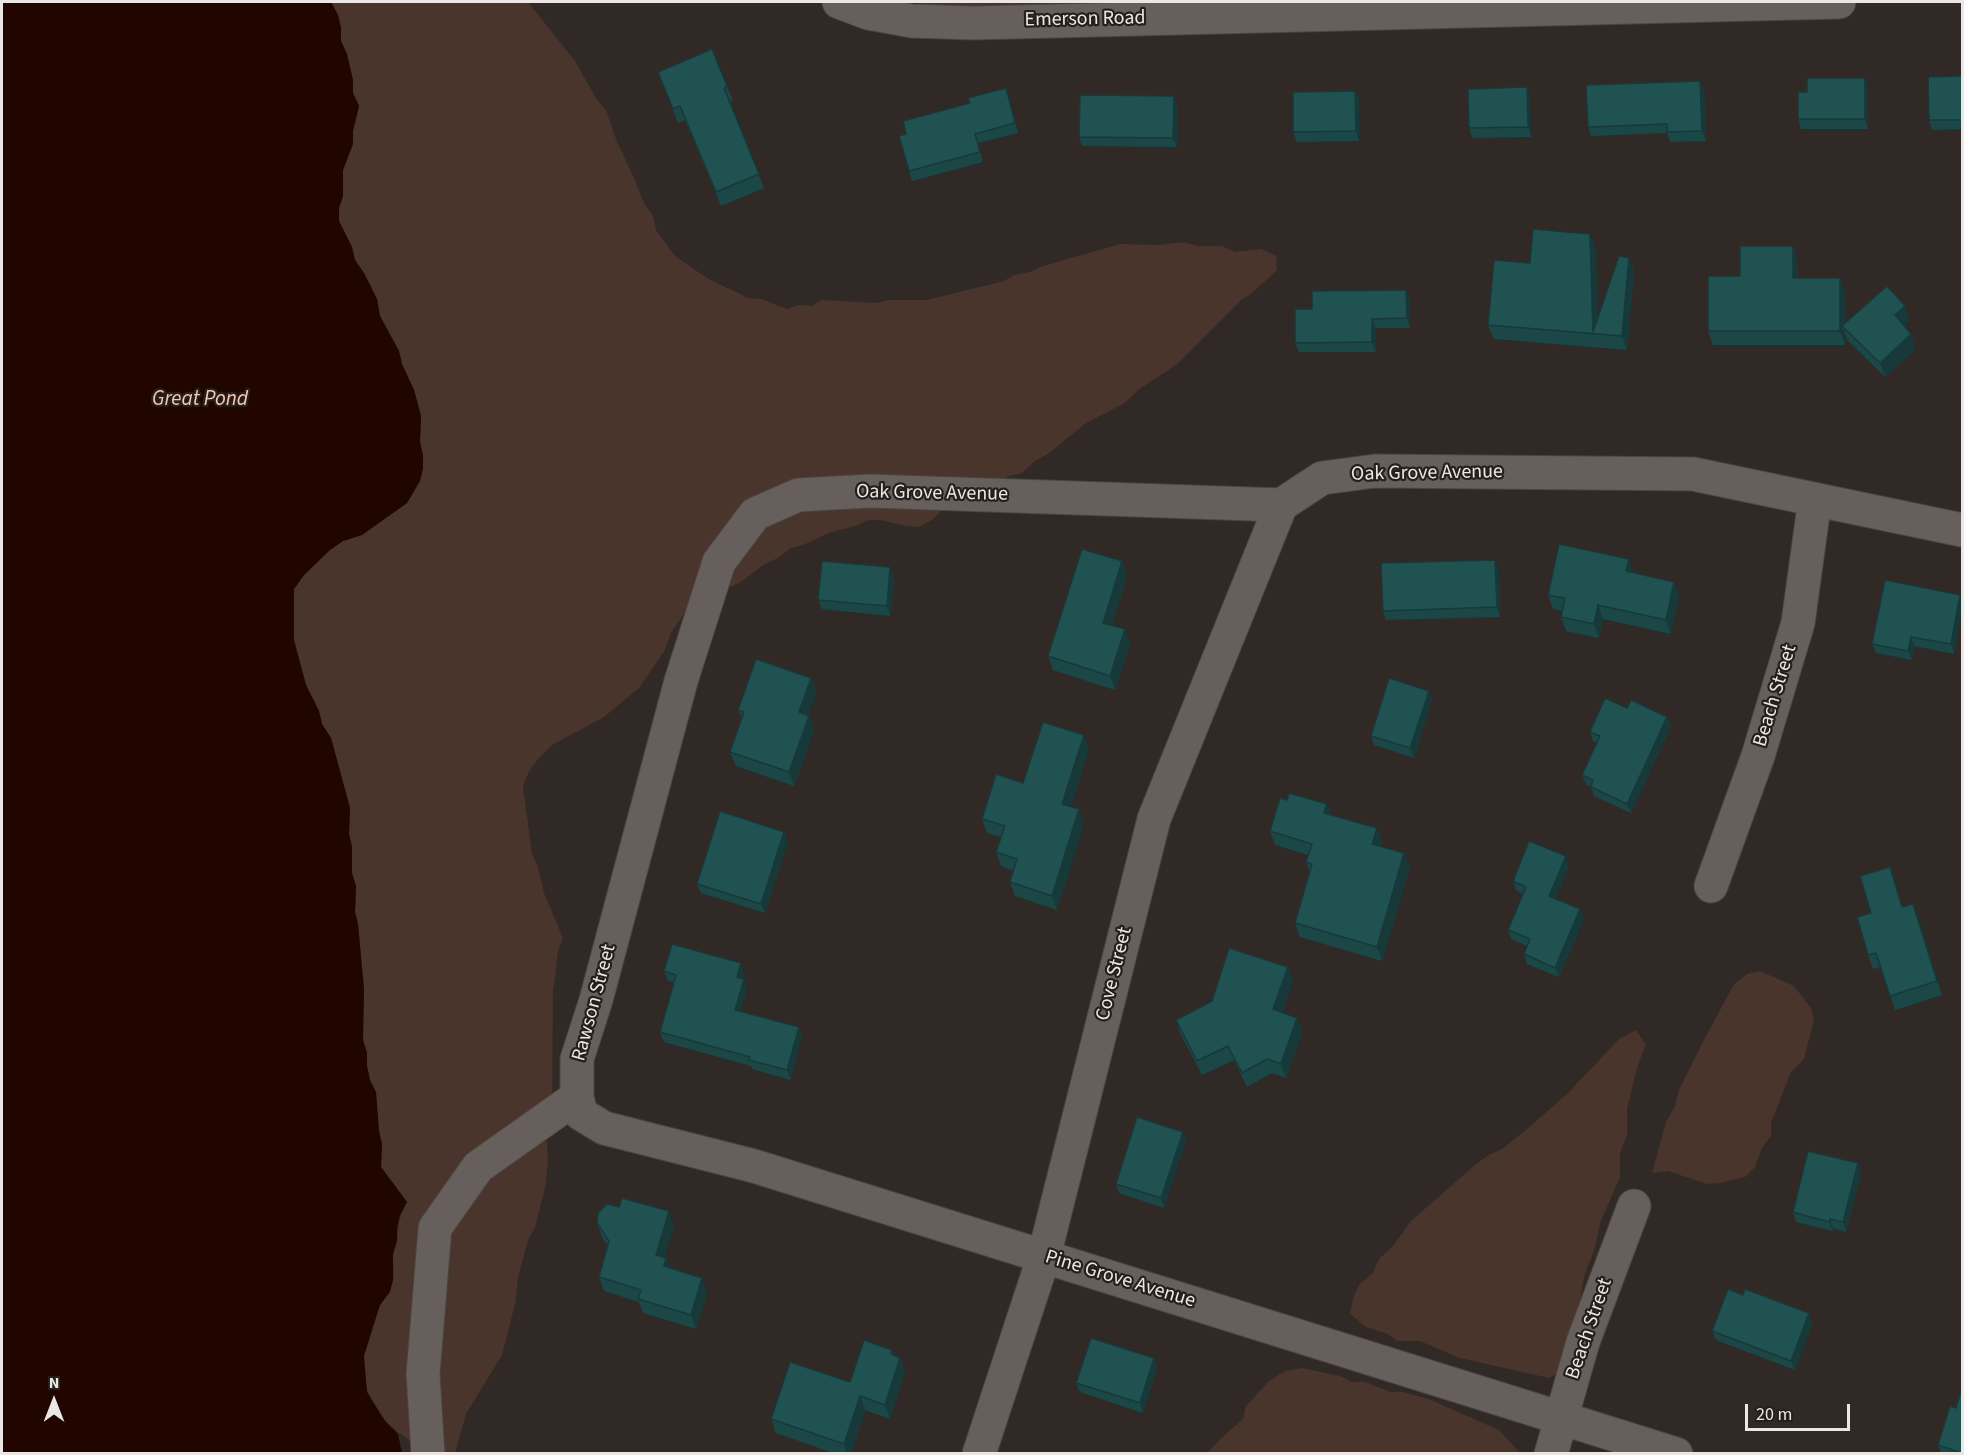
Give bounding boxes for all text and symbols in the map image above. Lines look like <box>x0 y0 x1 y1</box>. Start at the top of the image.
street label: Emerson Road <box>1024 7 1146 33</box>
water label: Great Pond <box>152 387 248 413</box>
street label: Oak Grove Avenue <box>1351 461 1503 487</box>
street label: Oak Grove Avenue <box>856 481 1008 507</box>
street label: Beach Street <box>1749 642 1803 750</box>
street label: Cove Street <box>1092 925 1138 1023</box>
street label: Rawson Street <box>568 942 622 1064</box>
street label: Pine Grove Avenue <box>1042 1246 1198 1314</box>
street label: Beach Street <box>1561 1275 1619 1383</box>
north arrow <box>24 1371 84 1431</box>
text: N <box>49 1372 59 1394</box>
scale bar <box>1748 1392 1853 1430</box>
text: 20 m <box>1756 1402 1792 1427</box>

